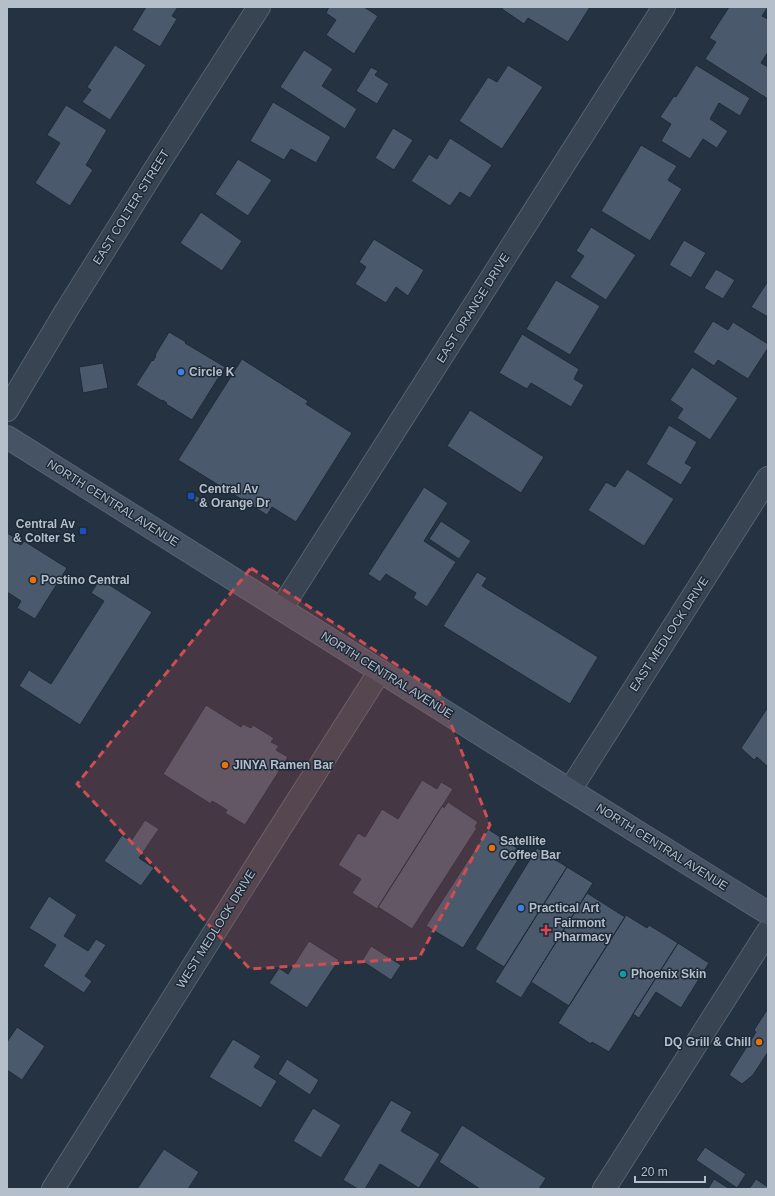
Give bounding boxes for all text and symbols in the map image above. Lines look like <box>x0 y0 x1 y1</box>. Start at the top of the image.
street label: EAST COLTER STREET <box>90 146 173 267</box>
street label: EAST ORANGE DRIVE <box>434 251 512 365</box>
place label: Circle K <box>189 365 235 379</box>
marker: Circle K <box>176 367 186 377</box>
street label: NORTH CENTRAL AVENUE <box>45 457 181 549</box>
place label: Central Av & Orange Dr <box>199 482 270 510</box>
marker: Central Av & Orange Dr <box>186 491 196 501</box>
place label: Central Av & Colter St <box>13 517 75 545</box>
marker: Central Av & Colter St <box>78 526 88 536</box>
place label: Postino Central <box>41 573 130 587</box>
street label: EAST MEDLOCK DRIVE <box>627 574 711 694</box>
marker: Postino Central <box>28 575 38 585</box>
street label: NORTH CENTRAL AVENUE <box>319 629 455 721</box>
place label: JINYA Ramen Bar <box>233 758 334 772</box>
marker: JINYA Ramen Bar <box>220 760 230 770</box>
street label: NORTH CENTRAL AVENUE <box>594 801 730 893</box>
place label: Satellite Coffee Bar <box>500 834 561 862</box>
marker: Satellite Coffee Bar <box>487 843 497 853</box>
street label: WEST MEDLOCK DRIVE <box>174 867 258 991</box>
place label: Practical Art <box>529 901 599 915</box>
marker: Practical Art <box>516 903 526 913</box>
place label: Fairmont Pharmacy <box>554 916 612 944</box>
marker: Fairmont Pharmacy <box>541 925 551 935</box>
place label: Phoenix Skin <box>631 967 706 981</box>
marker: Phoenix Skin <box>618 969 628 979</box>
place label: DQ Grill & Chill <box>664 1035 751 1049</box>
marker: DQ Grill & Chill <box>754 1037 764 1047</box>
scale bar <box>635 1158 705 1184</box>
text: 20 m <box>641 1165 668 1179</box>

